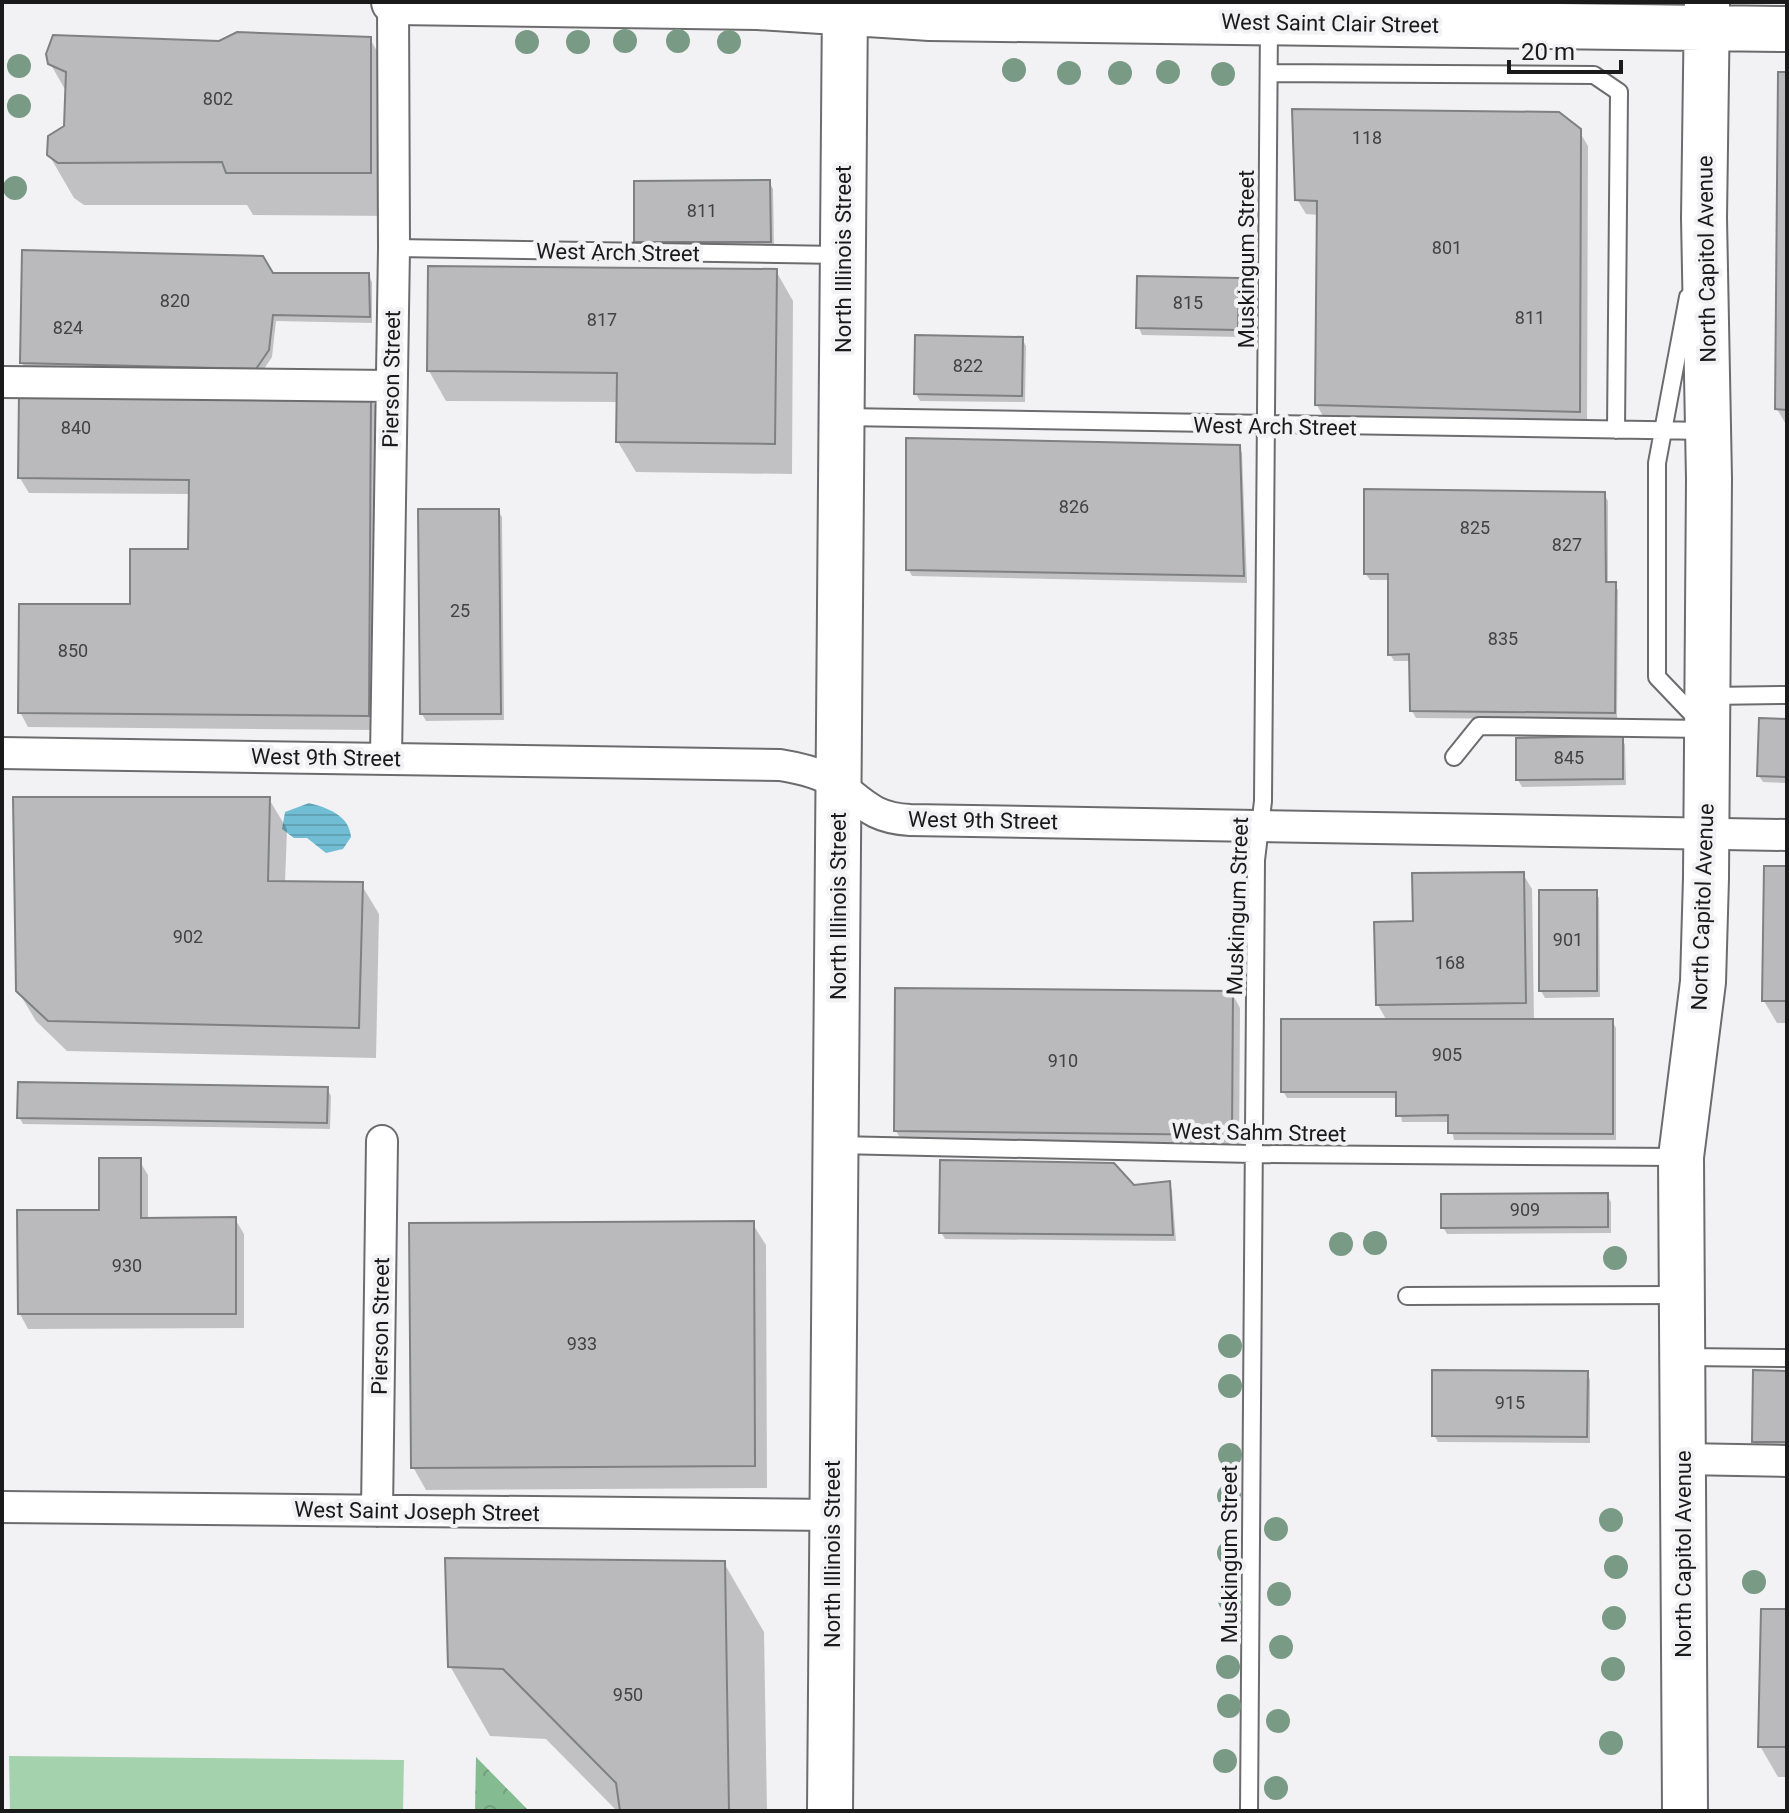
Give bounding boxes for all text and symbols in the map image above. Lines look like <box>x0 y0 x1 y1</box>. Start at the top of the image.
street label: West Saint Clair Street <box>1221 9 1439 38</box>
scale bar <box>1509 24 1621 74</box>
text: 20 m <box>1521 38 1575 66</box>
house number: 802 <box>203 88 233 109</box>
house number: 118 <box>1352 127 1382 148</box>
street label: North Capitol Avenue <box>1692 155 1721 363</box>
street label: North Illinois Street <box>831 165 856 353</box>
street label: Muskingum Street <box>1234 170 1259 348</box>
house number: 811 <box>687 200 717 221</box>
house number: 801 <box>1432 237 1462 258</box>
street label: West Arch Street <box>536 239 700 266</box>
house number: 820 <box>160 290 190 311</box>
house number: 815 <box>1173 292 1203 313</box>
house number: 811 <box>1515 307 1545 328</box>
house number: 817 <box>587 309 617 330</box>
street label: Pierson Street <box>378 310 405 448</box>
house number: 824 <box>53 317 83 338</box>
house number: 822 <box>953 355 983 376</box>
street label: West Arch Street <box>1193 413 1357 440</box>
house number: 840 <box>61 417 91 438</box>
house number: 826 <box>1059 496 1089 517</box>
house number: 825 <box>1460 517 1490 538</box>
house number: 827 <box>1552 534 1582 555</box>
house number: 25 <box>450 600 470 621</box>
house number: 835 <box>1488 628 1518 649</box>
house number: 850 <box>58 640 88 661</box>
street label: West 9th Street <box>251 744 401 771</box>
house number: 845 <box>1554 747 1584 768</box>
street label: North Capitol Avenue <box>1686 803 1719 1011</box>
street label: West 9th Street <box>908 807 1058 834</box>
street label: North Illinois Street <box>826 812 851 1000</box>
street label: Muskingum Street <box>1222 816 1253 996</box>
house number: 902 <box>173 926 203 947</box>
house number: 901 <box>1553 929 1583 950</box>
house number: 168 <box>1435 952 1465 973</box>
house number: 905 <box>1432 1044 1462 1065</box>
house number: 910 <box>1048 1050 1078 1071</box>
street label: West Sahm Street <box>1171 1118 1347 1147</box>
house number: 909 <box>1510 1199 1540 1220</box>
house number: 930 <box>112 1255 142 1276</box>
street label: Pierson Street <box>367 1257 394 1395</box>
house number: 933 <box>567 1333 597 1354</box>
house number: 915 <box>1495 1392 1525 1413</box>
street label: North Capitol Avenue <box>1671 1450 1696 1658</box>
street label: North Illinois Street <box>820 1460 845 1648</box>
street label: Muskingum Street <box>1217 1465 1242 1643</box>
street label: West Saint Joseph Street <box>294 1497 540 1526</box>
house number: 950 <box>613 1684 643 1705</box>

